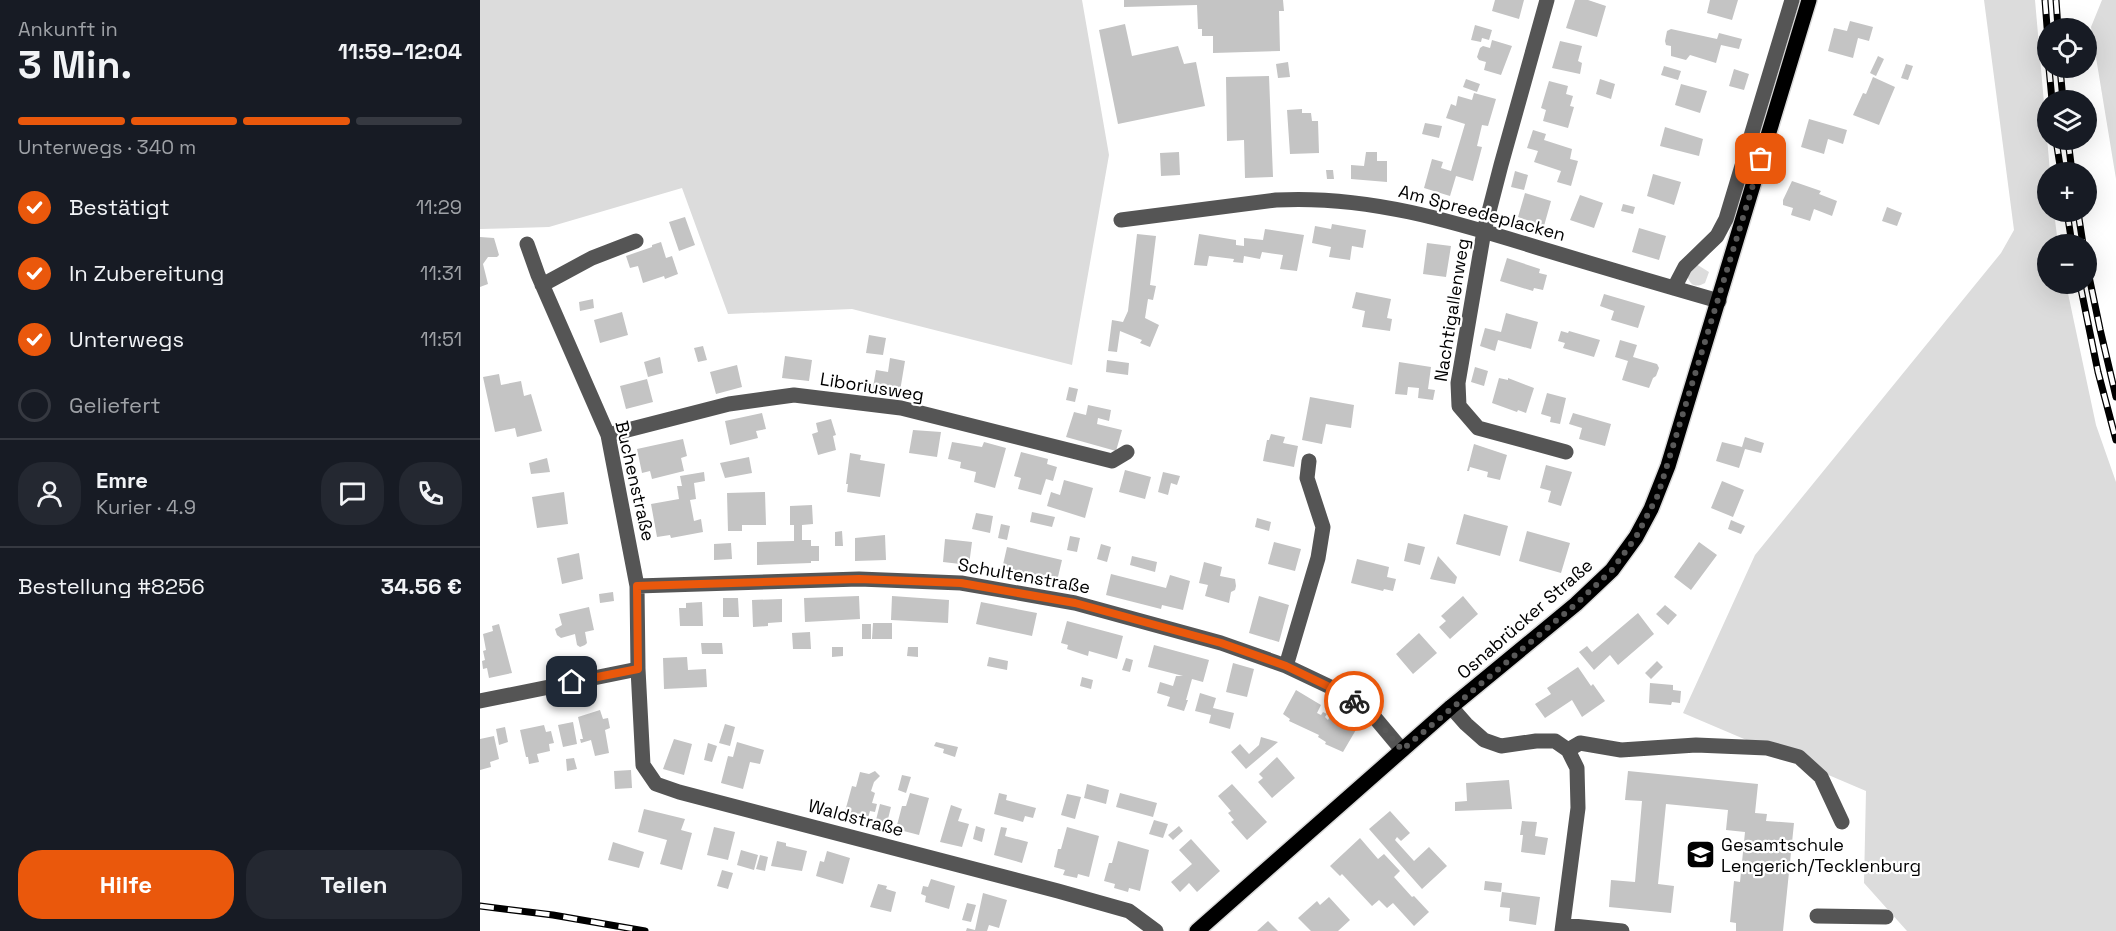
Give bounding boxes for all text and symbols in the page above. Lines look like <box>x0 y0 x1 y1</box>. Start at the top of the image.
text: Ankunft in <box>18 16 118 42</box>
map controls <box>2037 18 2097 294</box>
button: locate <box>2037 18 2097 78</box>
text: 11:59–12:04 <box>338 37 462 65</box>
text: 3 Min. <box>18 40 132 89</box>
button: layers <box>2037 90 2097 150</box>
pin <box>1735 133 1786 184</box>
text: Unterwegs · 340 m <box>18 134 196 160</box>
icon: bag <box>1744 142 1777 175</box>
button: + <box>2037 162 2097 222</box>
street label: Am Spreedeplacken <box>1396 179 1568 246</box>
icon: check <box>18 191 51 224</box>
text: Bestätigt <box>69 193 170 221</box>
text: 11:29 <box>416 194 462 220</box>
button: − <box>2037 234 2097 294</box>
street label: Nachtigallenweg <box>1429 236 1474 383</box>
icon: check <box>18 257 51 290</box>
text: In Zubereitung <box>69 259 224 287</box>
text: 11:31 <box>420 260 462 286</box>
icon: check <box>18 323 51 356</box>
text: Unterwegs <box>69 325 184 353</box>
text: 11:51 <box>420 326 462 352</box>
street label: Liboriusweg <box>818 367 926 406</box>
text: Geliefert <box>69 391 161 419</box>
street label: Buchenstraße <box>610 418 661 543</box>
button: person <box>18 462 81 525</box>
button: chat <box>321 462 384 525</box>
button: phone <box>399 462 462 525</box>
text: Emre <box>96 466 148 494</box>
text: Kurier · 4.9 <box>96 494 196 520</box>
street label: Schultenstraße <box>956 553 1092 598</box>
street label: Osnabrücker Straße <box>1452 553 1597 684</box>
text: Bestellung #8256 <box>18 572 205 600</box>
text: 34.56 € <box>381 572 462 600</box>
pin <box>546 656 597 707</box>
icon: home <box>555 665 588 698</box>
courier <box>1324 671 1384 731</box>
icon: bike <box>1338 685 1371 718</box>
street label: Waldstraße <box>806 794 907 841</box>
place label: Gesamtschule Lengerich/Tecklenburg <box>1721 833 1921 877</box>
school or university icon: Gesamtschule Lengerich/Tecklenburg <box>1684 839 1716 871</box>
button: Hilfe <box>18 850 234 919</box>
button: Teilen <box>246 850 462 919</box>

